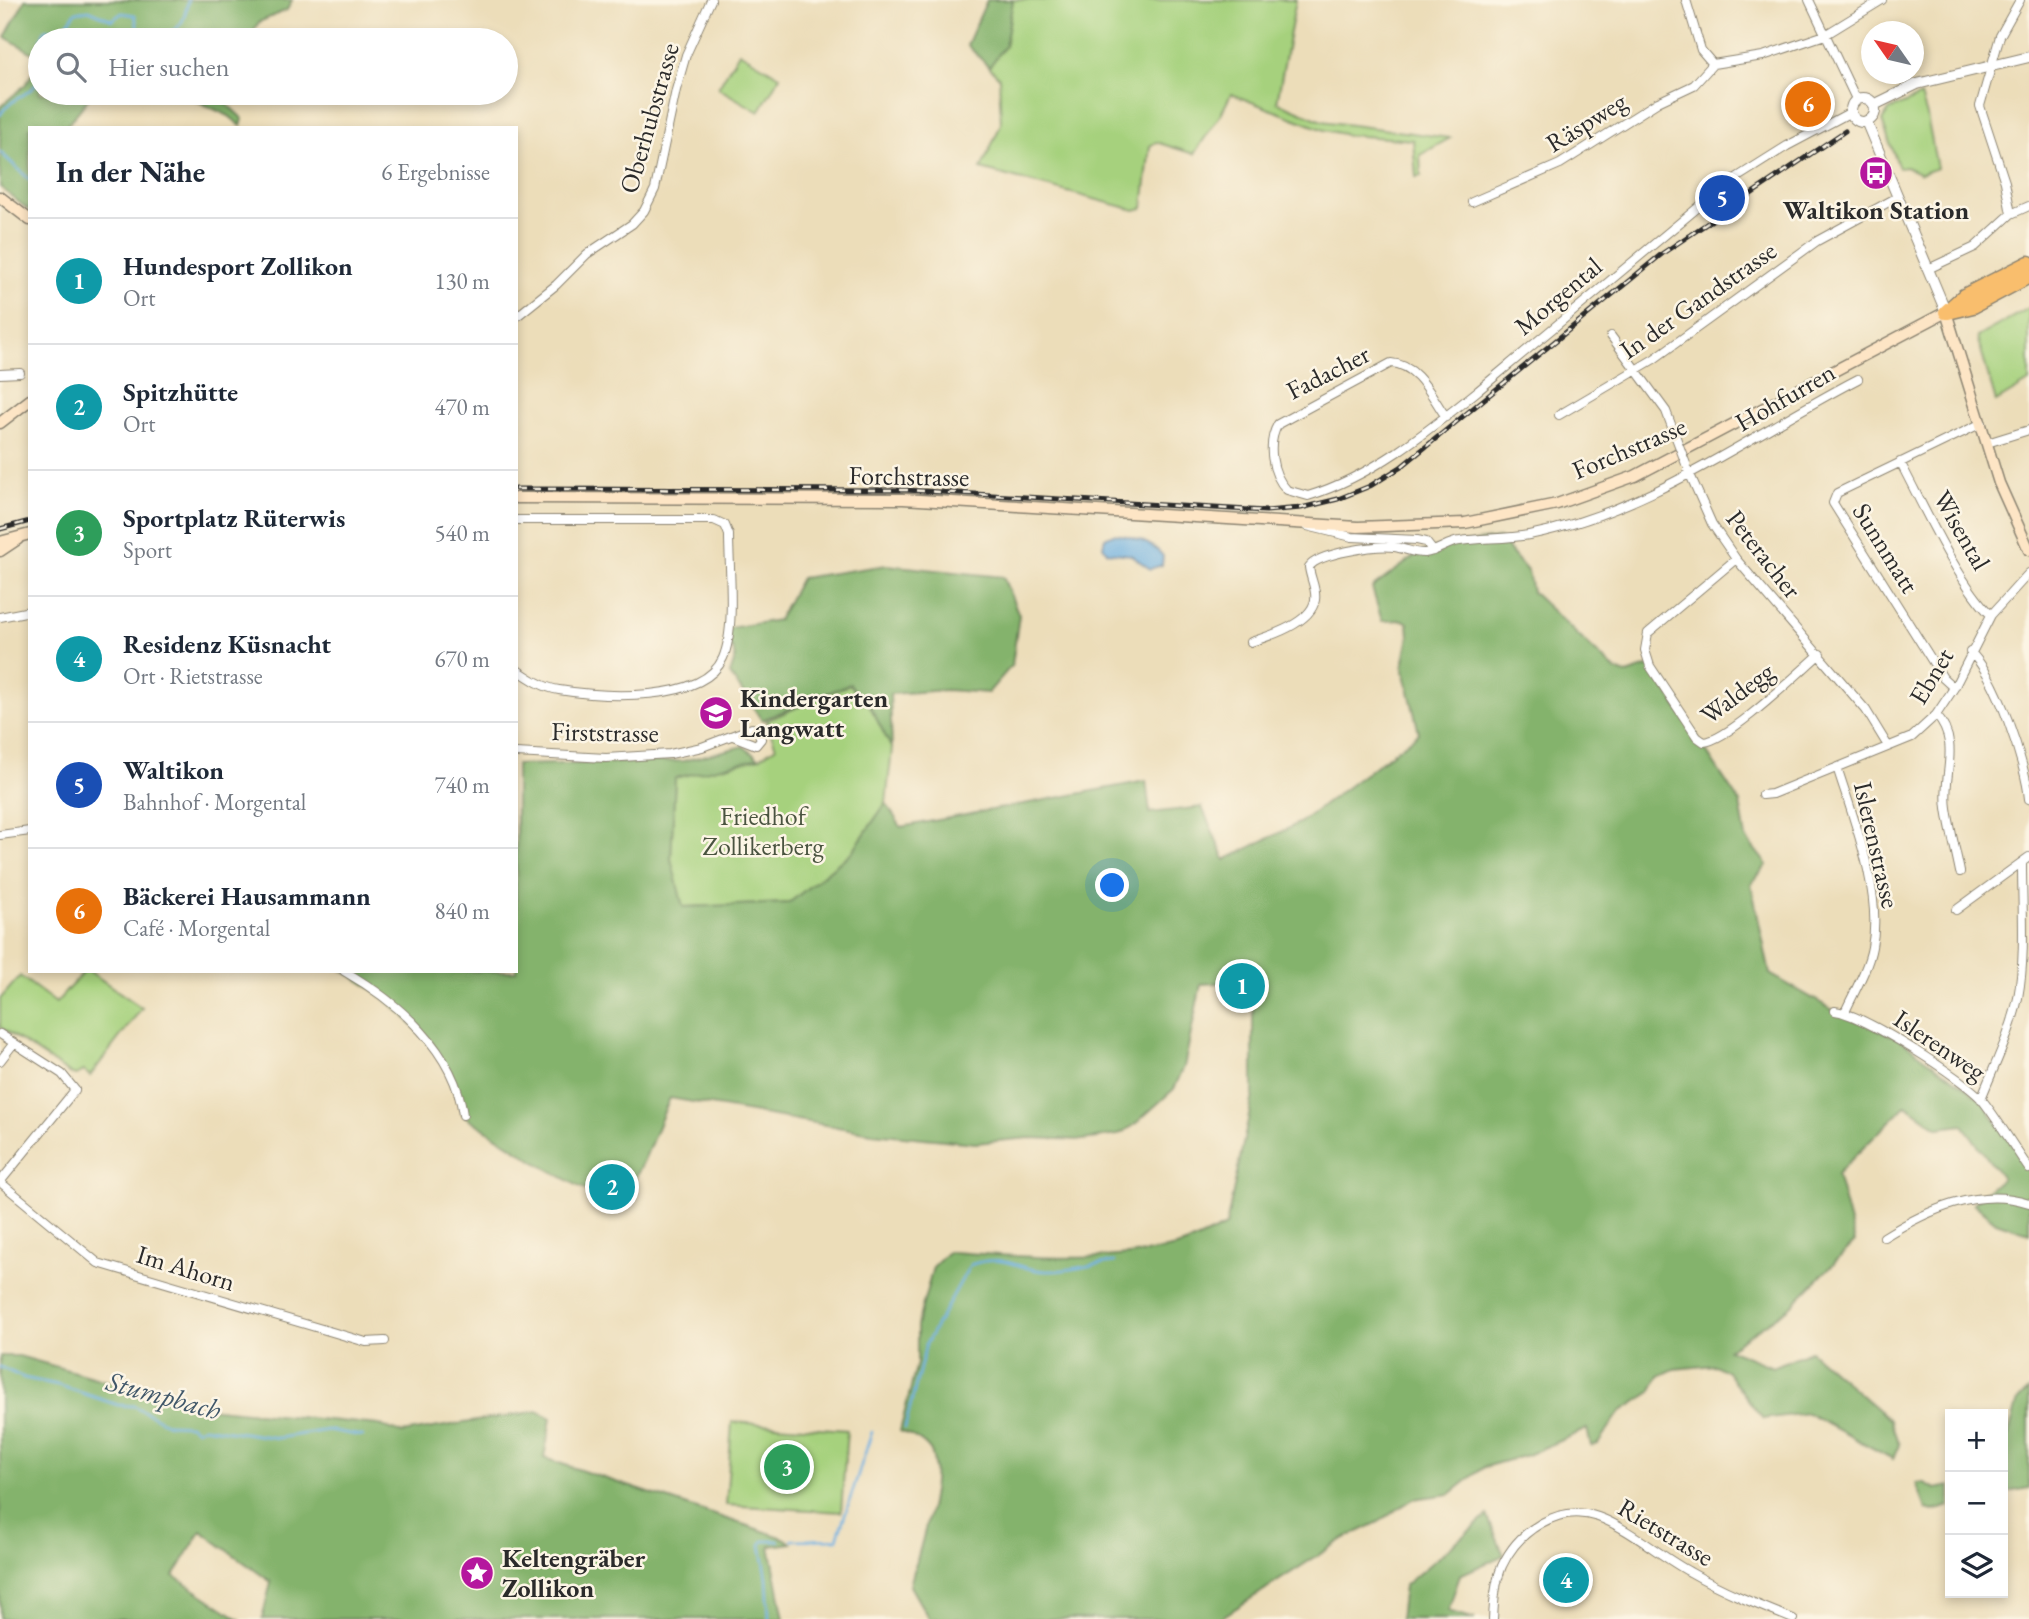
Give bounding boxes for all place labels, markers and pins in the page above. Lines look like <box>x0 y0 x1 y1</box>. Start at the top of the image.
pin: 6 <box>1785 78 1831 130</box>
bus stop icon: Waltikon Station <box>1857 154 1895 192</box>
pin: 5 <box>1699 172 1745 224</box>
place label: Waltikon Station <box>1783 193 1969 227</box>
place label: Kindergarten Langwatt <box>740 681 889 745</box>
school or university icon: Kindergarten Langwatt <box>697 694 735 732</box>
pin: 1 <box>1219 960 1265 1012</box>
pin: 2 <box>589 1161 635 1213</box>
pin: 3 <box>764 1441 810 1493</box>
place label: Keltengräber Zollikon <box>502 1541 646 1605</box>
place icon: Keltengräber Zollikon <box>458 1554 496 1592</box>
pin: 4 <box>1543 1554 1589 1606</box>

